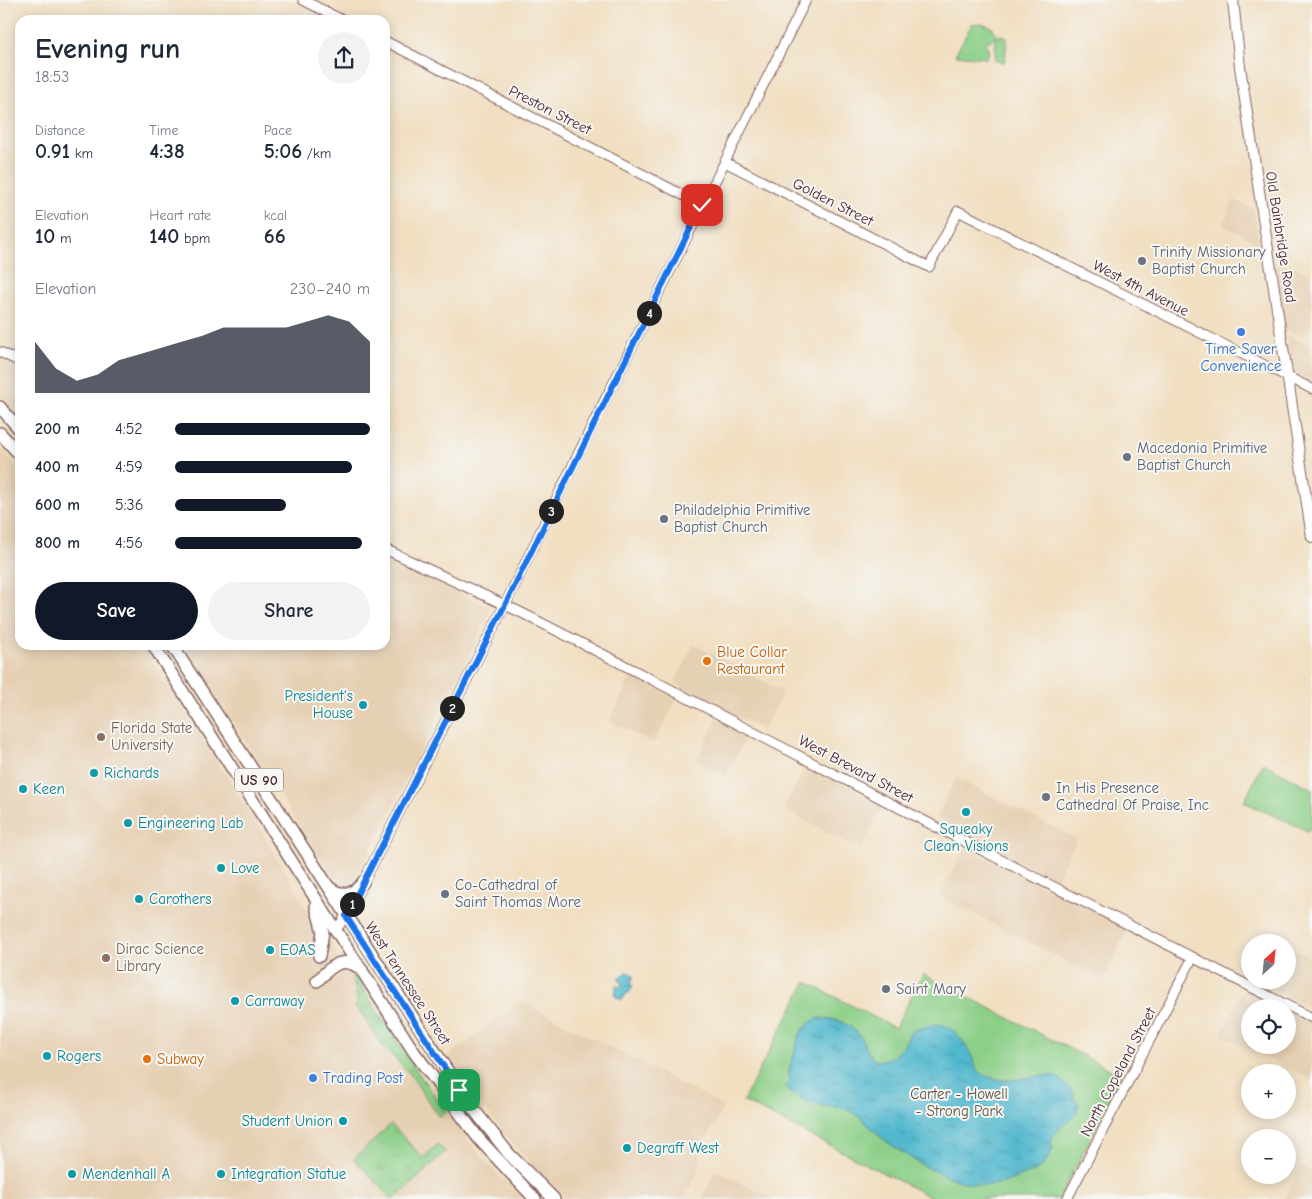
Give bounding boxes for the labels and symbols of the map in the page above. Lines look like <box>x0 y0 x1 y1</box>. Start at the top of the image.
street label: Preston Street <box>506 81 595 139</box>
street label: Old Bainbridge Road <box>1262 170 1300 304</box>
street label: Golden Street <box>790 174 877 230</box>
pin <box>681 184 723 226</box>
place label: Trinity Missionary Baptist Church <box>1152 243 1266 278</box>
marker: Trinity Missionary Baptist Church <box>1136 255 1148 267</box>
street label: West 4th Avenue <box>1090 256 1192 320</box>
pin: 4 <box>636 300 662 326</box>
marker: Time Saver Convenience <box>1235 326 1247 338</box>
place label: Time Saver Convenience <box>1200 340 1282 375</box>
place label: Macedonia Primitive Baptist Church <box>1137 439 1268 474</box>
marker: Macedonia Primitive Baptist Church <box>1121 451 1133 463</box>
pin: 3 <box>538 498 564 524</box>
place label: Philadelphia Primitive Baptist Church <box>674 501 811 536</box>
marker: Philadelphia Primitive Baptist Church <box>658 513 670 525</box>
place label: Blue Collar Restaurant <box>717 643 787 678</box>
marker: Blue Collar Restaurant <box>701 655 713 667</box>
place label: President's House <box>285 687 353 722</box>
pin: 2 <box>440 696 464 720</box>
marker: President's House <box>357 699 369 711</box>
place label: Florida State University <box>111 719 193 754</box>
marker: Florida State University <box>95 731 107 743</box>
street label: West Brevard Street <box>796 731 917 807</box>
place label: Richards <box>104 764 159 782</box>
marker: Richards <box>88 767 100 779</box>
road number: US 90 <box>235 768 283 792</box>
place label: In His Presence Cathedral Of Praise, Inc <box>1056 779 1209 814</box>
place label: Keen <box>33 780 65 798</box>
marker: Keen <box>17 783 29 795</box>
marker: In His Presence Cathedral Of Praise, Inc <box>1040 791 1052 803</box>
marker: Squeaky Clean Visions <box>960 806 972 818</box>
place label: Engineering Lab <box>138 814 244 832</box>
marker: Engineering Lab <box>122 817 134 829</box>
place label: Squeaky Clean Visions <box>924 820 1008 855</box>
place label: Love <box>231 859 260 877</box>
marker: Love <box>215 862 227 874</box>
place label: Co-Cathedral of Saint Thomas More <box>455 876 581 911</box>
marker: Co-Cathedral of Saint Thomas More <box>439 888 451 900</box>
place label: Carothers <box>149 890 212 908</box>
pin: 1 <box>340 892 364 916</box>
marker: Carothers <box>133 893 145 905</box>
street label: West Tennessee Street <box>361 918 455 1049</box>
north arrow <box>1241 934 1296 989</box>
place label: Dirac Science Library <box>116 940 204 975</box>
place label: EOAS <box>280 941 316 959</box>
marker: EOAS <box>264 944 276 956</box>
marker: Dirac Science Library <box>100 952 112 964</box>
place label: Saint Mary <box>896 980 966 998</box>
marker: Saint Mary <box>880 983 892 995</box>
place label: Carraway <box>245 992 305 1010</box>
marker: Carraway <box>229 995 241 1007</box>
street label: North Copeland Street <box>1076 1004 1160 1140</box>
place label: Rogers <box>57 1047 101 1065</box>
marker: Rogers <box>41 1050 53 1062</box>
place label: Subway <box>157 1050 204 1068</box>
marker: Subway <box>141 1053 153 1065</box>
place label: Trading Post <box>323 1069 404 1087</box>
pin <box>438 1069 480 1111</box>
marker: Trading Post <box>307 1072 319 1084</box>
park label: Carter - Howell - Strong Park <box>910 1085 1008 1120</box>
place label: Student Union <box>241 1112 333 1130</box>
marker: Student Union <box>337 1115 349 1127</box>
place label: Degraff West <box>637 1139 719 1157</box>
marker: Degraff West <box>621 1142 633 1154</box>
place label: Mendenhall A <box>82 1165 171 1183</box>
place label: Integration Statue <box>231 1165 347 1183</box>
marker: Mendenhall A <box>66 1168 78 1180</box>
marker: Integration Statue <box>215 1168 227 1180</box>

